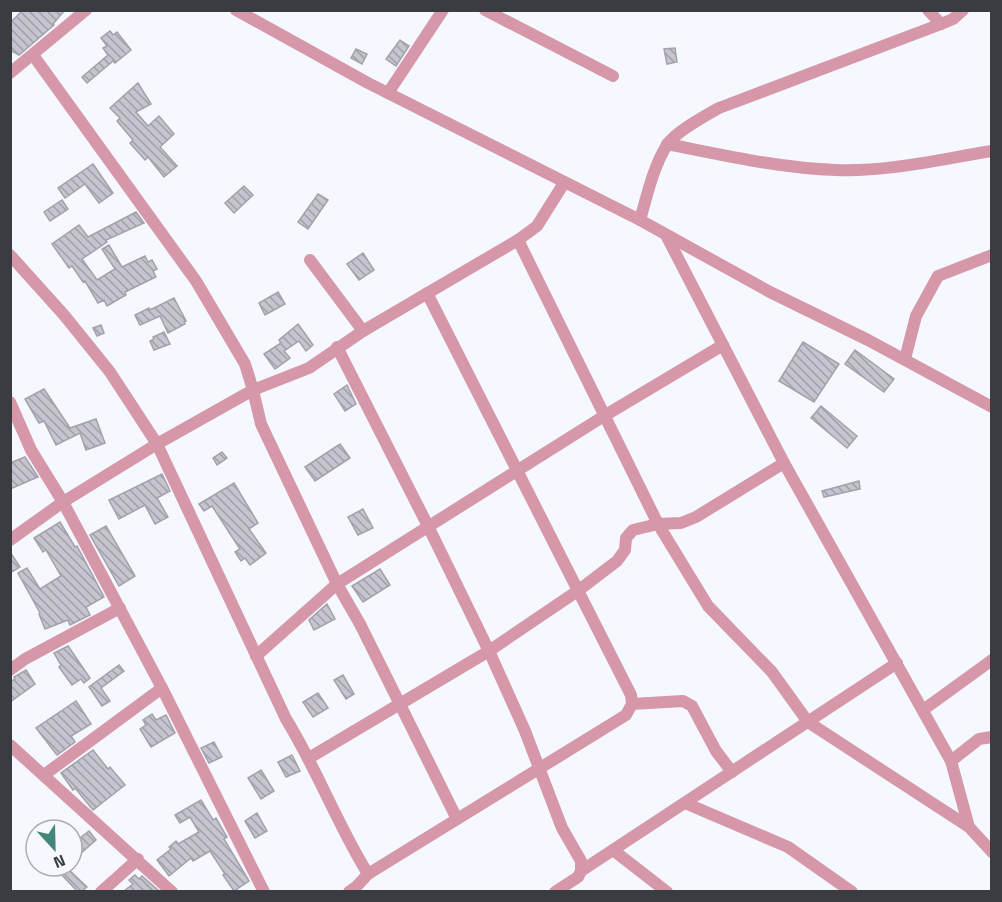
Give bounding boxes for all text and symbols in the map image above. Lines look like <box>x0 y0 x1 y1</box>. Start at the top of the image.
north arrow <box>24 818 84 878</box>
text: N <box>50 849 69 875</box>

